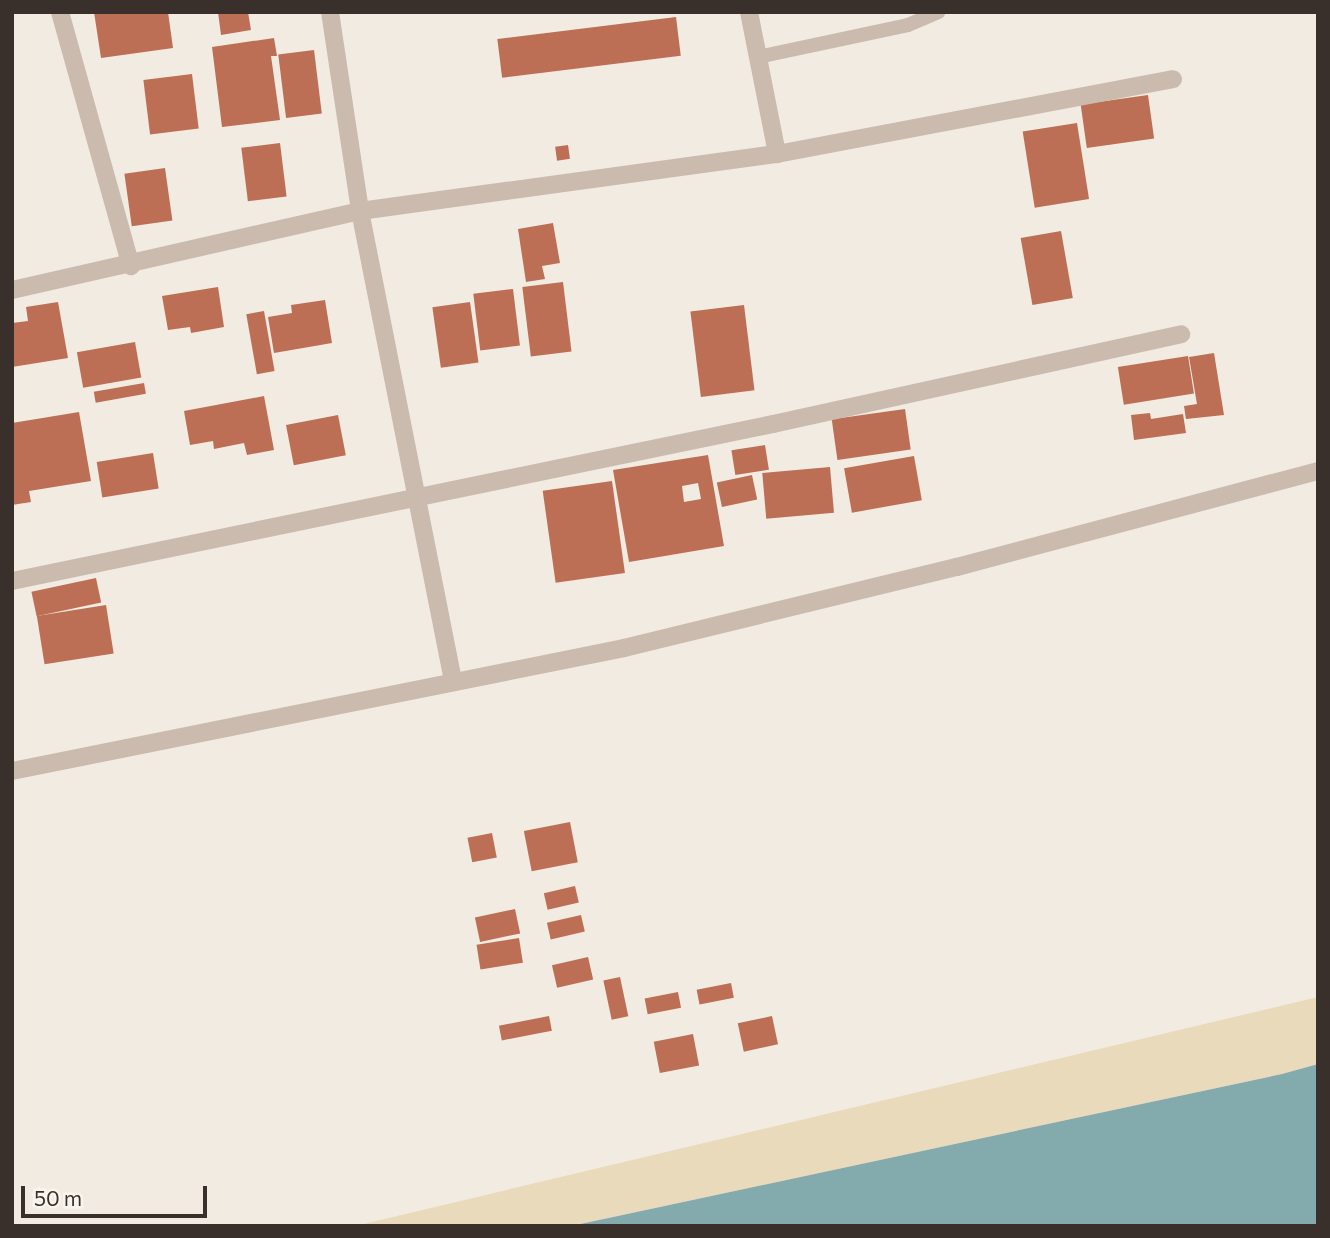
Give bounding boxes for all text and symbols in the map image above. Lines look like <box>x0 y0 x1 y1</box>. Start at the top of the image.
scale bar <box>24 1172 210 1216</box>
text: 50 m <box>34 1185 82 1210</box>

